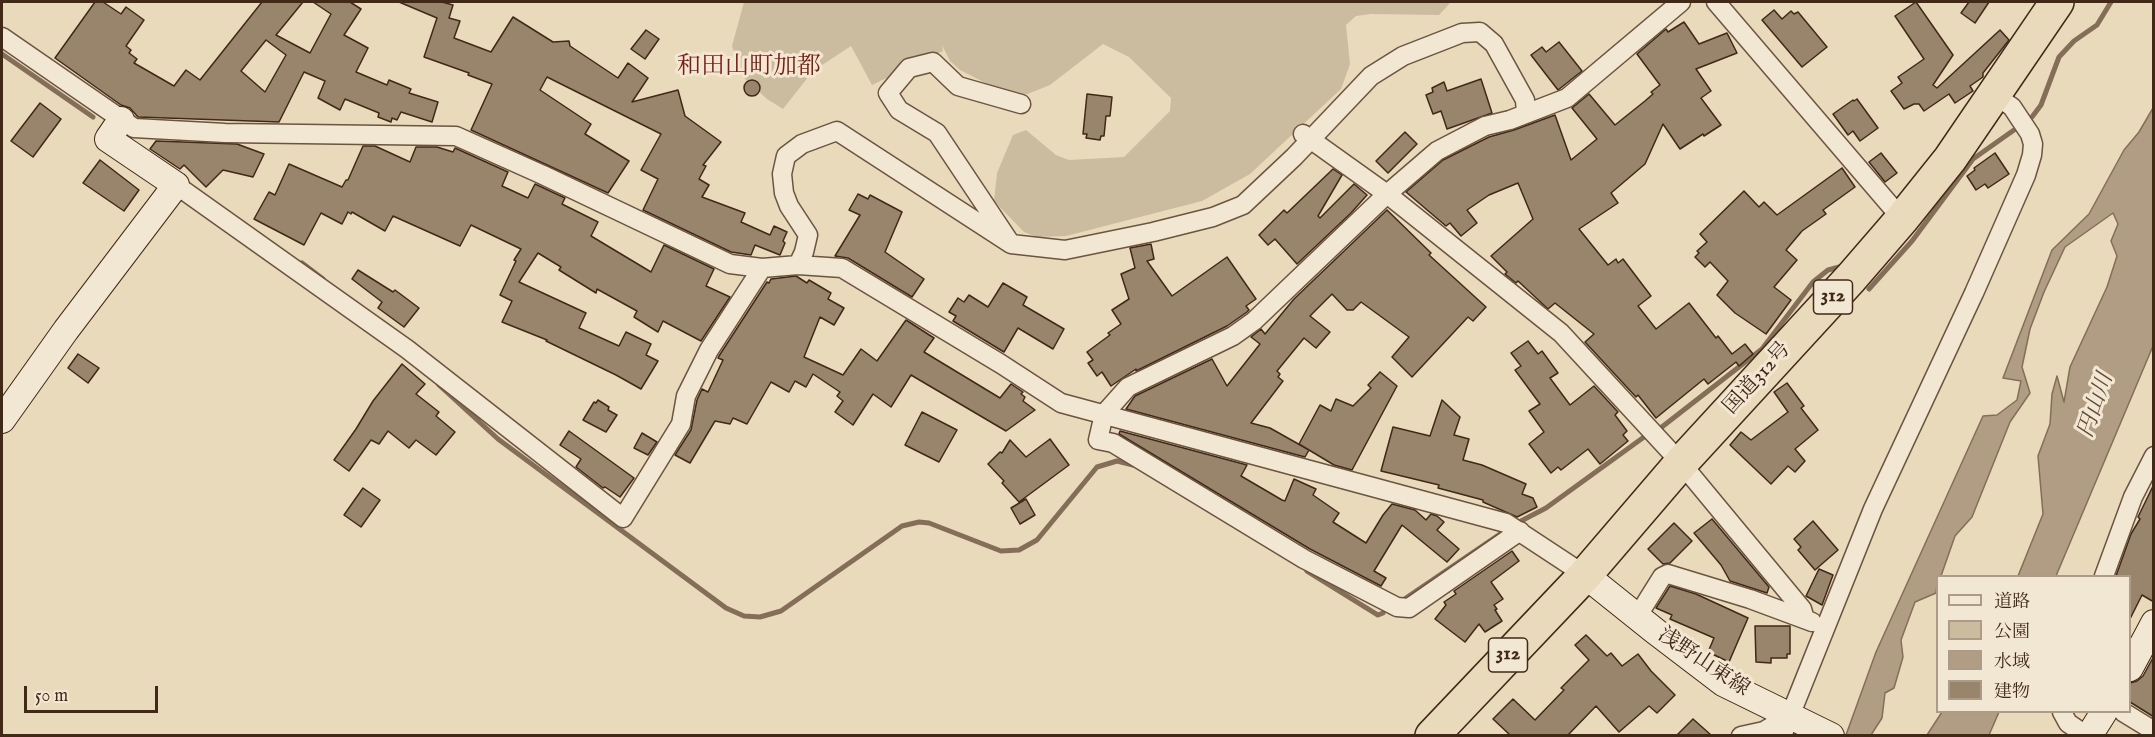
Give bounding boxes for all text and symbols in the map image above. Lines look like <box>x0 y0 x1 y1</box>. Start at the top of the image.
district label: 和田山町加都 <box>677 54 821 82</box>
road number: 312 <box>1814 280 1852 314</box>
street label: 国道312号 <box>1719 338 1797 420</box>
water label: 円山川 <box>2074 371 2120 441</box>
legend <box>1936 575 2131 713</box>
text: 道路 <box>1994 591 2030 614</box>
text: 公園 <box>1994 621 2030 644</box>
street label: 浅野山東線 <box>1652 623 1754 703</box>
road number: 312 <box>1488 638 1528 672</box>
text: 水域 <box>1994 651 2030 674</box>
scale bar <box>27 674 160 712</box>
text: 建物 <box>1994 681 2030 704</box>
text: 50 m <box>35 685 68 708</box>

